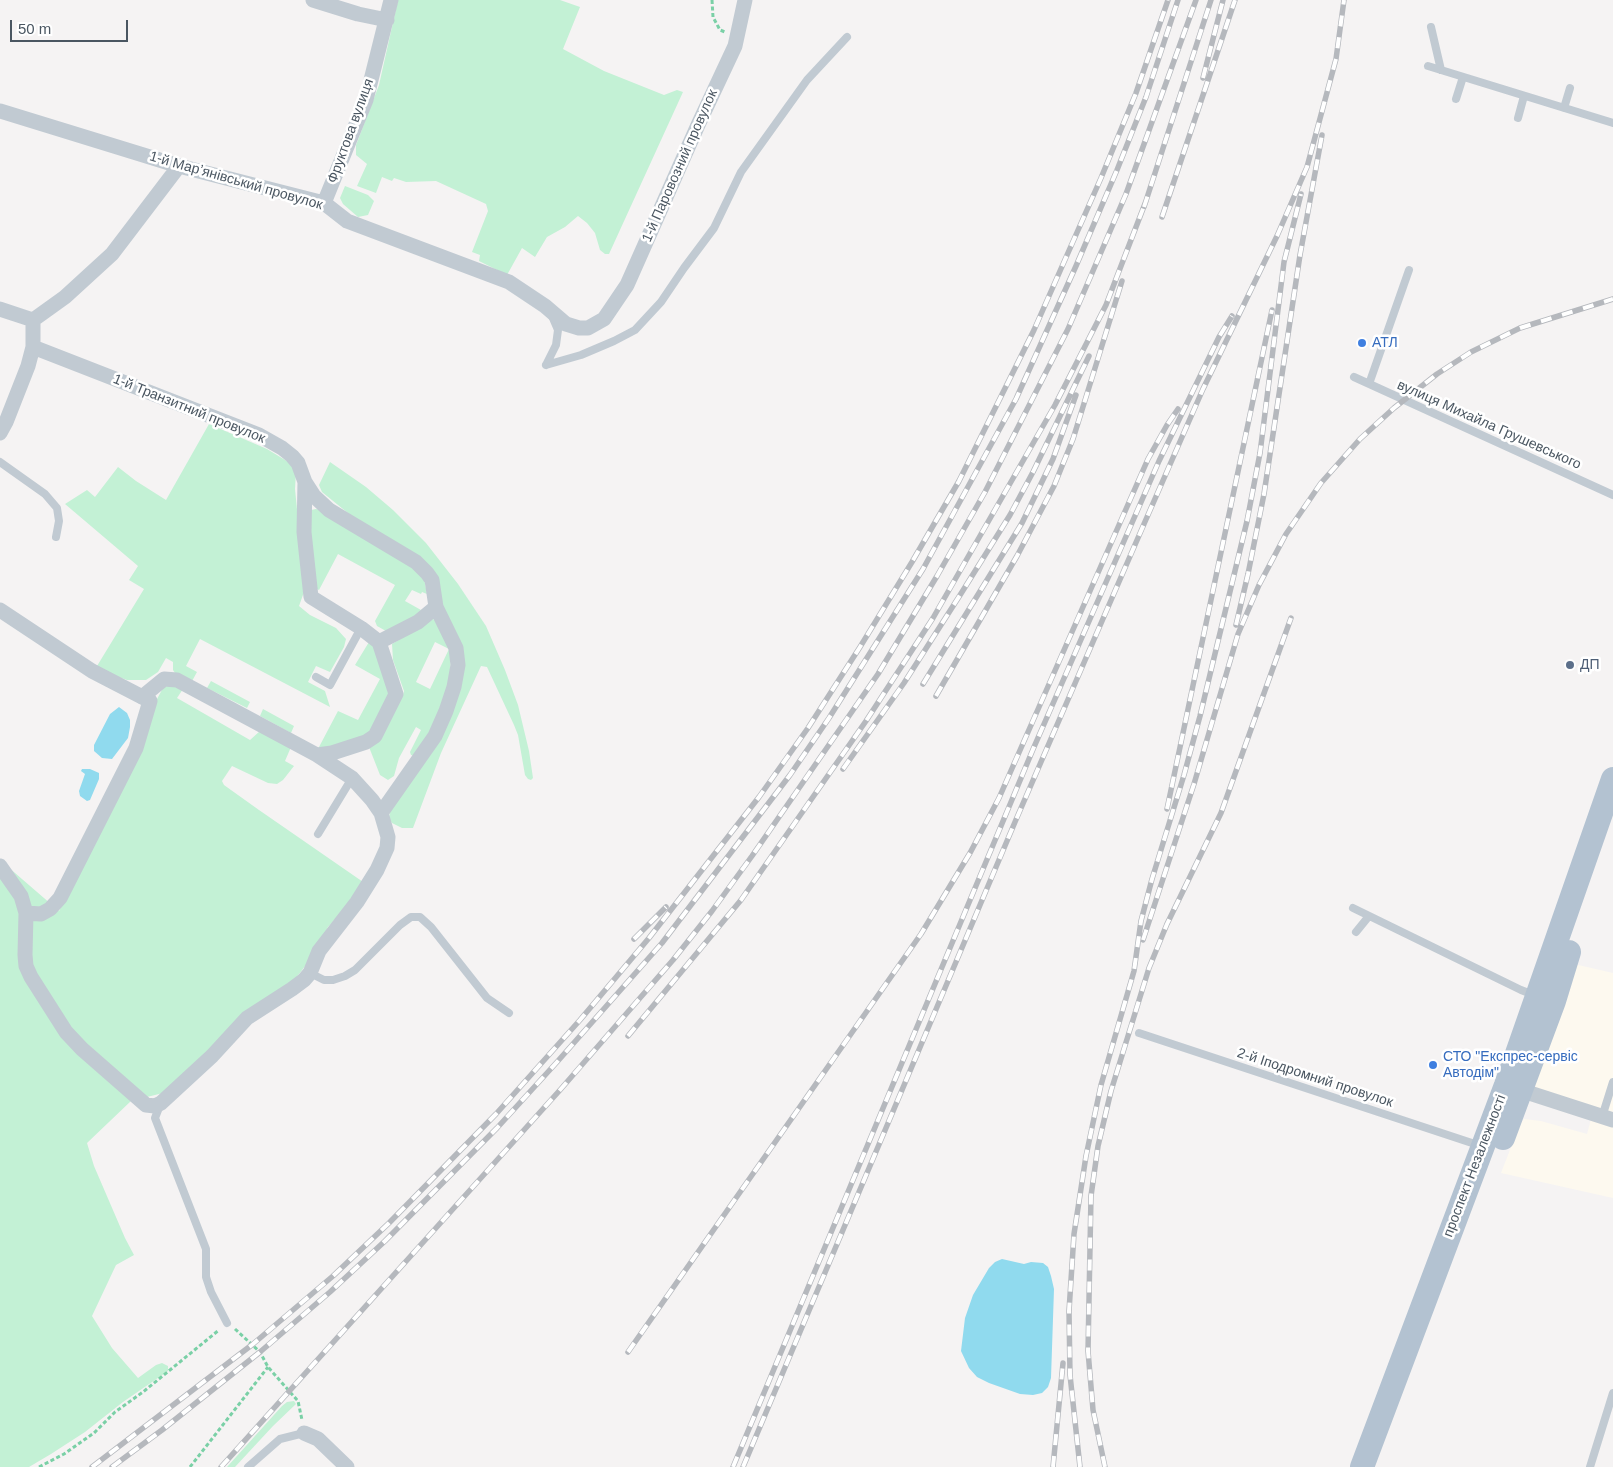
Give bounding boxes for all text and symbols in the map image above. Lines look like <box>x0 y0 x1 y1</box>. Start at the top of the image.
scale bar <box>12 10 130 42</box>
text: 50 m <box>18 20 51 37</box>
street label: Фруктова вулиця <box>324 76 378 186</box>
street label: 1-й Паровозний провулок <box>639 87 721 245</box>
street label: 1-й Марʼянівський провулок <box>147 148 325 214</box>
place label: АТЛ <box>1372 335 1398 351</box>
marker: АТЛ <box>1356 337 1368 349</box>
street label: 1-й Транзитний провулок <box>111 371 267 447</box>
street label: вулиця Михайла Грушевського <box>1394 377 1584 473</box>
place label: ДП <box>1580 657 1600 673</box>
marker: ДП <box>1564 659 1576 671</box>
street label: 2-й Іподромний провулок <box>1235 1045 1395 1111</box>
place label: СТО "Експрес-сервіс Автодім" <box>1443 1049 1578 1082</box>
marker: СТО "Експрес-сервіс Автодім" <box>1427 1059 1439 1071</box>
street label: проспект Незалежності <box>1440 1092 1510 1240</box>

